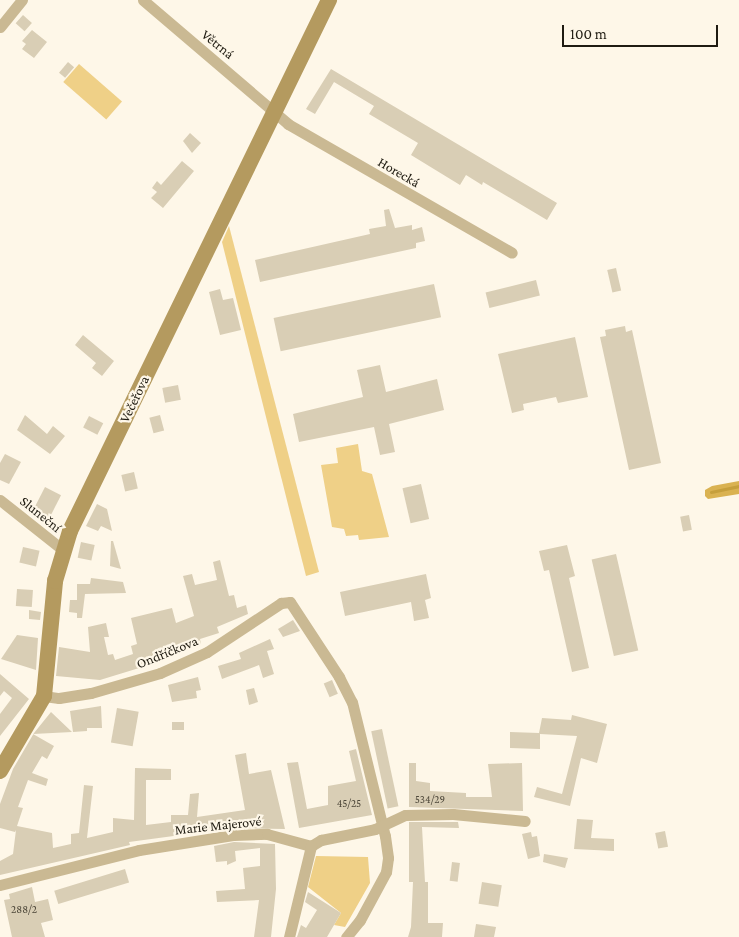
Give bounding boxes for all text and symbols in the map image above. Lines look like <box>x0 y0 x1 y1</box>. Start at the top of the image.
scale bar <box>564 15 720 47</box>
street label: Větrná <box>198 26 238 62</box>
text: 100 m <box>570 26 607 42</box>
street label: Horecká <box>375 153 423 191</box>
street label: Večeřova <box>116 373 152 425</box>
street label: Sluneční <box>17 492 65 536</box>
street label: Ondříčkova <box>134 632 200 672</box>
house number: 534/29 <box>415 792 445 806</box>
house number: 45/25 <box>337 796 361 810</box>
street label: Marie Majerové <box>174 812 262 838</box>
house number: 288/2 <box>11 902 37 916</box>

